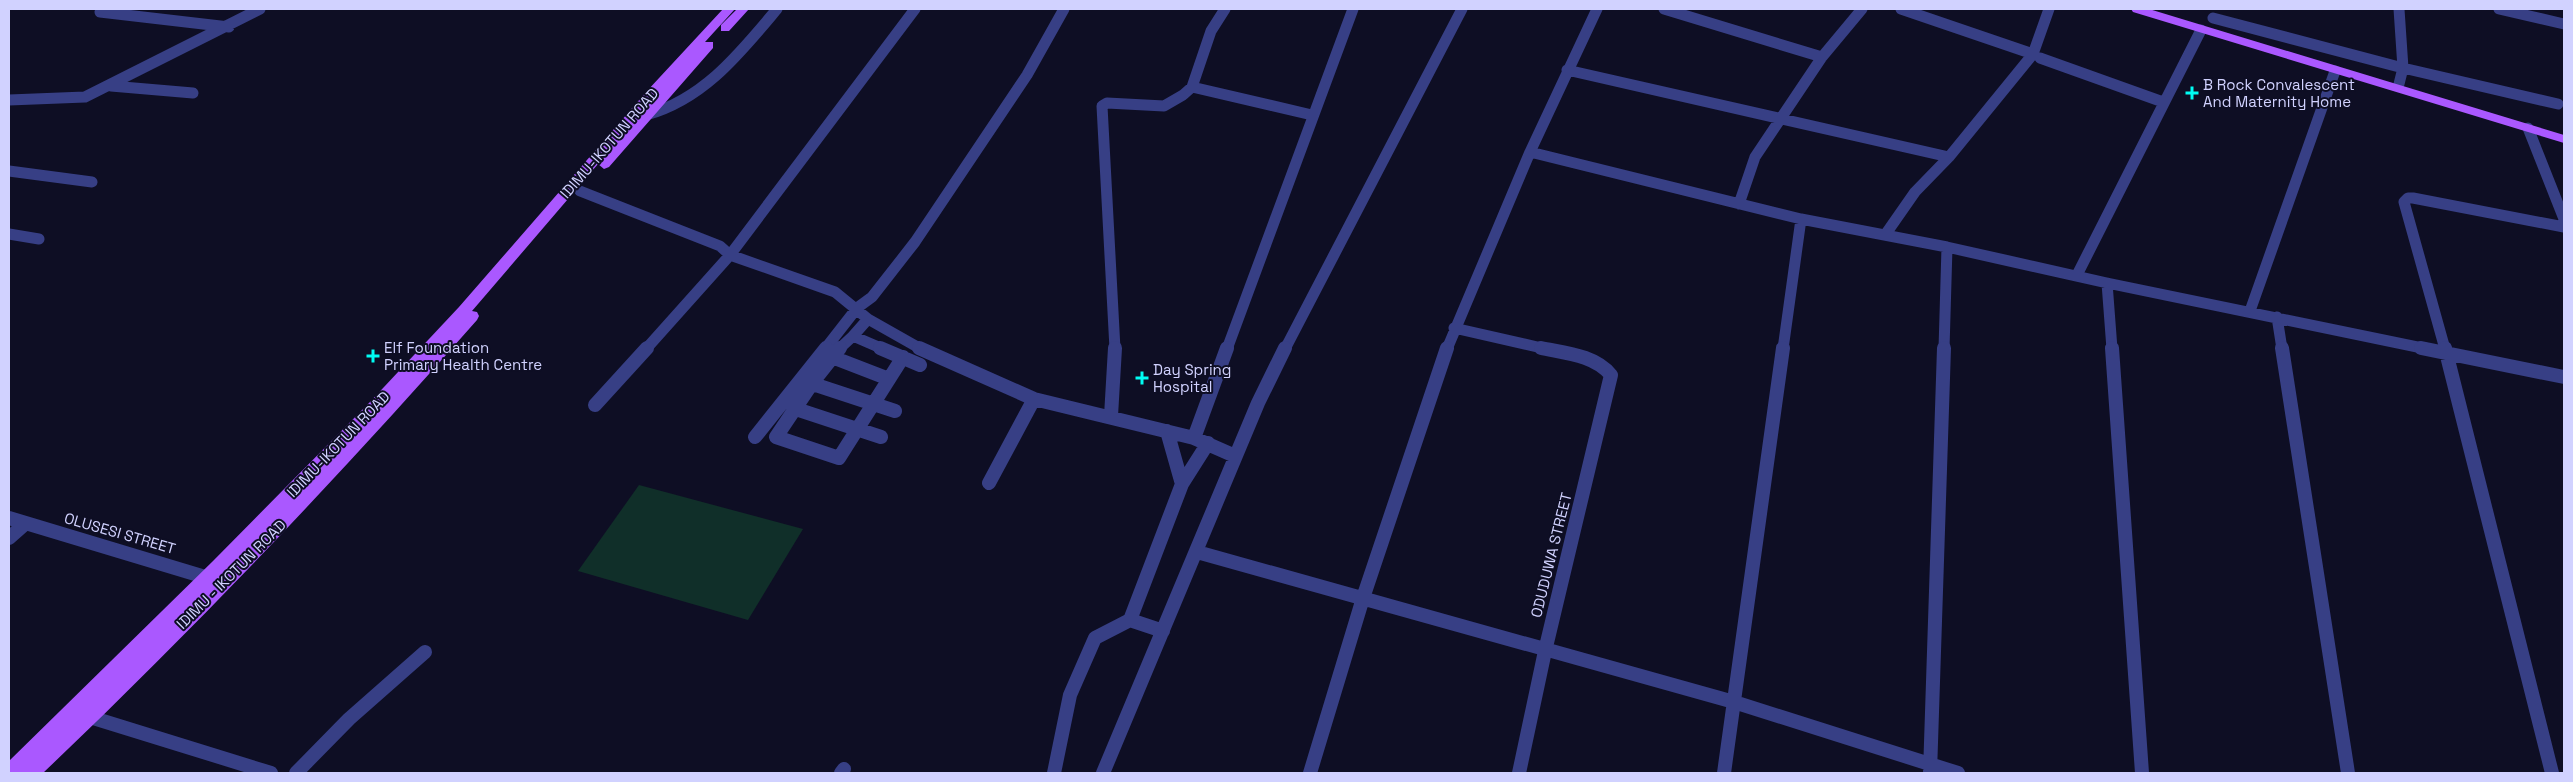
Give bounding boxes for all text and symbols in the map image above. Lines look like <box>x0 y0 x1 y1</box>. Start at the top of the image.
place label: B Rock Convalescent And Maternity Home <box>2203 75 2355 111</box>
street label: IDIMU-IKOTUN ROAD <box>556 84 662 202</box>
marker: B Rock Convalescent And Maternity Home <box>2185 86 2199 100</box>
place label: Elf Foundation Primary Health Centre <box>384 338 542 374</box>
marker: Elf Foundation Primary Health Centre <box>366 349 380 363</box>
place label: Day Spring Hospital <box>1153 360 1231 396</box>
marker: Day Spring Hospital <box>1135 371 1149 385</box>
street label: IDIMU-IKOTUN ROAD <box>282 387 394 501</box>
street label: ODUDUWA STREET <box>1526 490 1576 619</box>
street label: OLUSESI STREET <box>62 508 178 558</box>
street label: IDIMU - IKOTUN ROAD <box>172 515 290 633</box>

